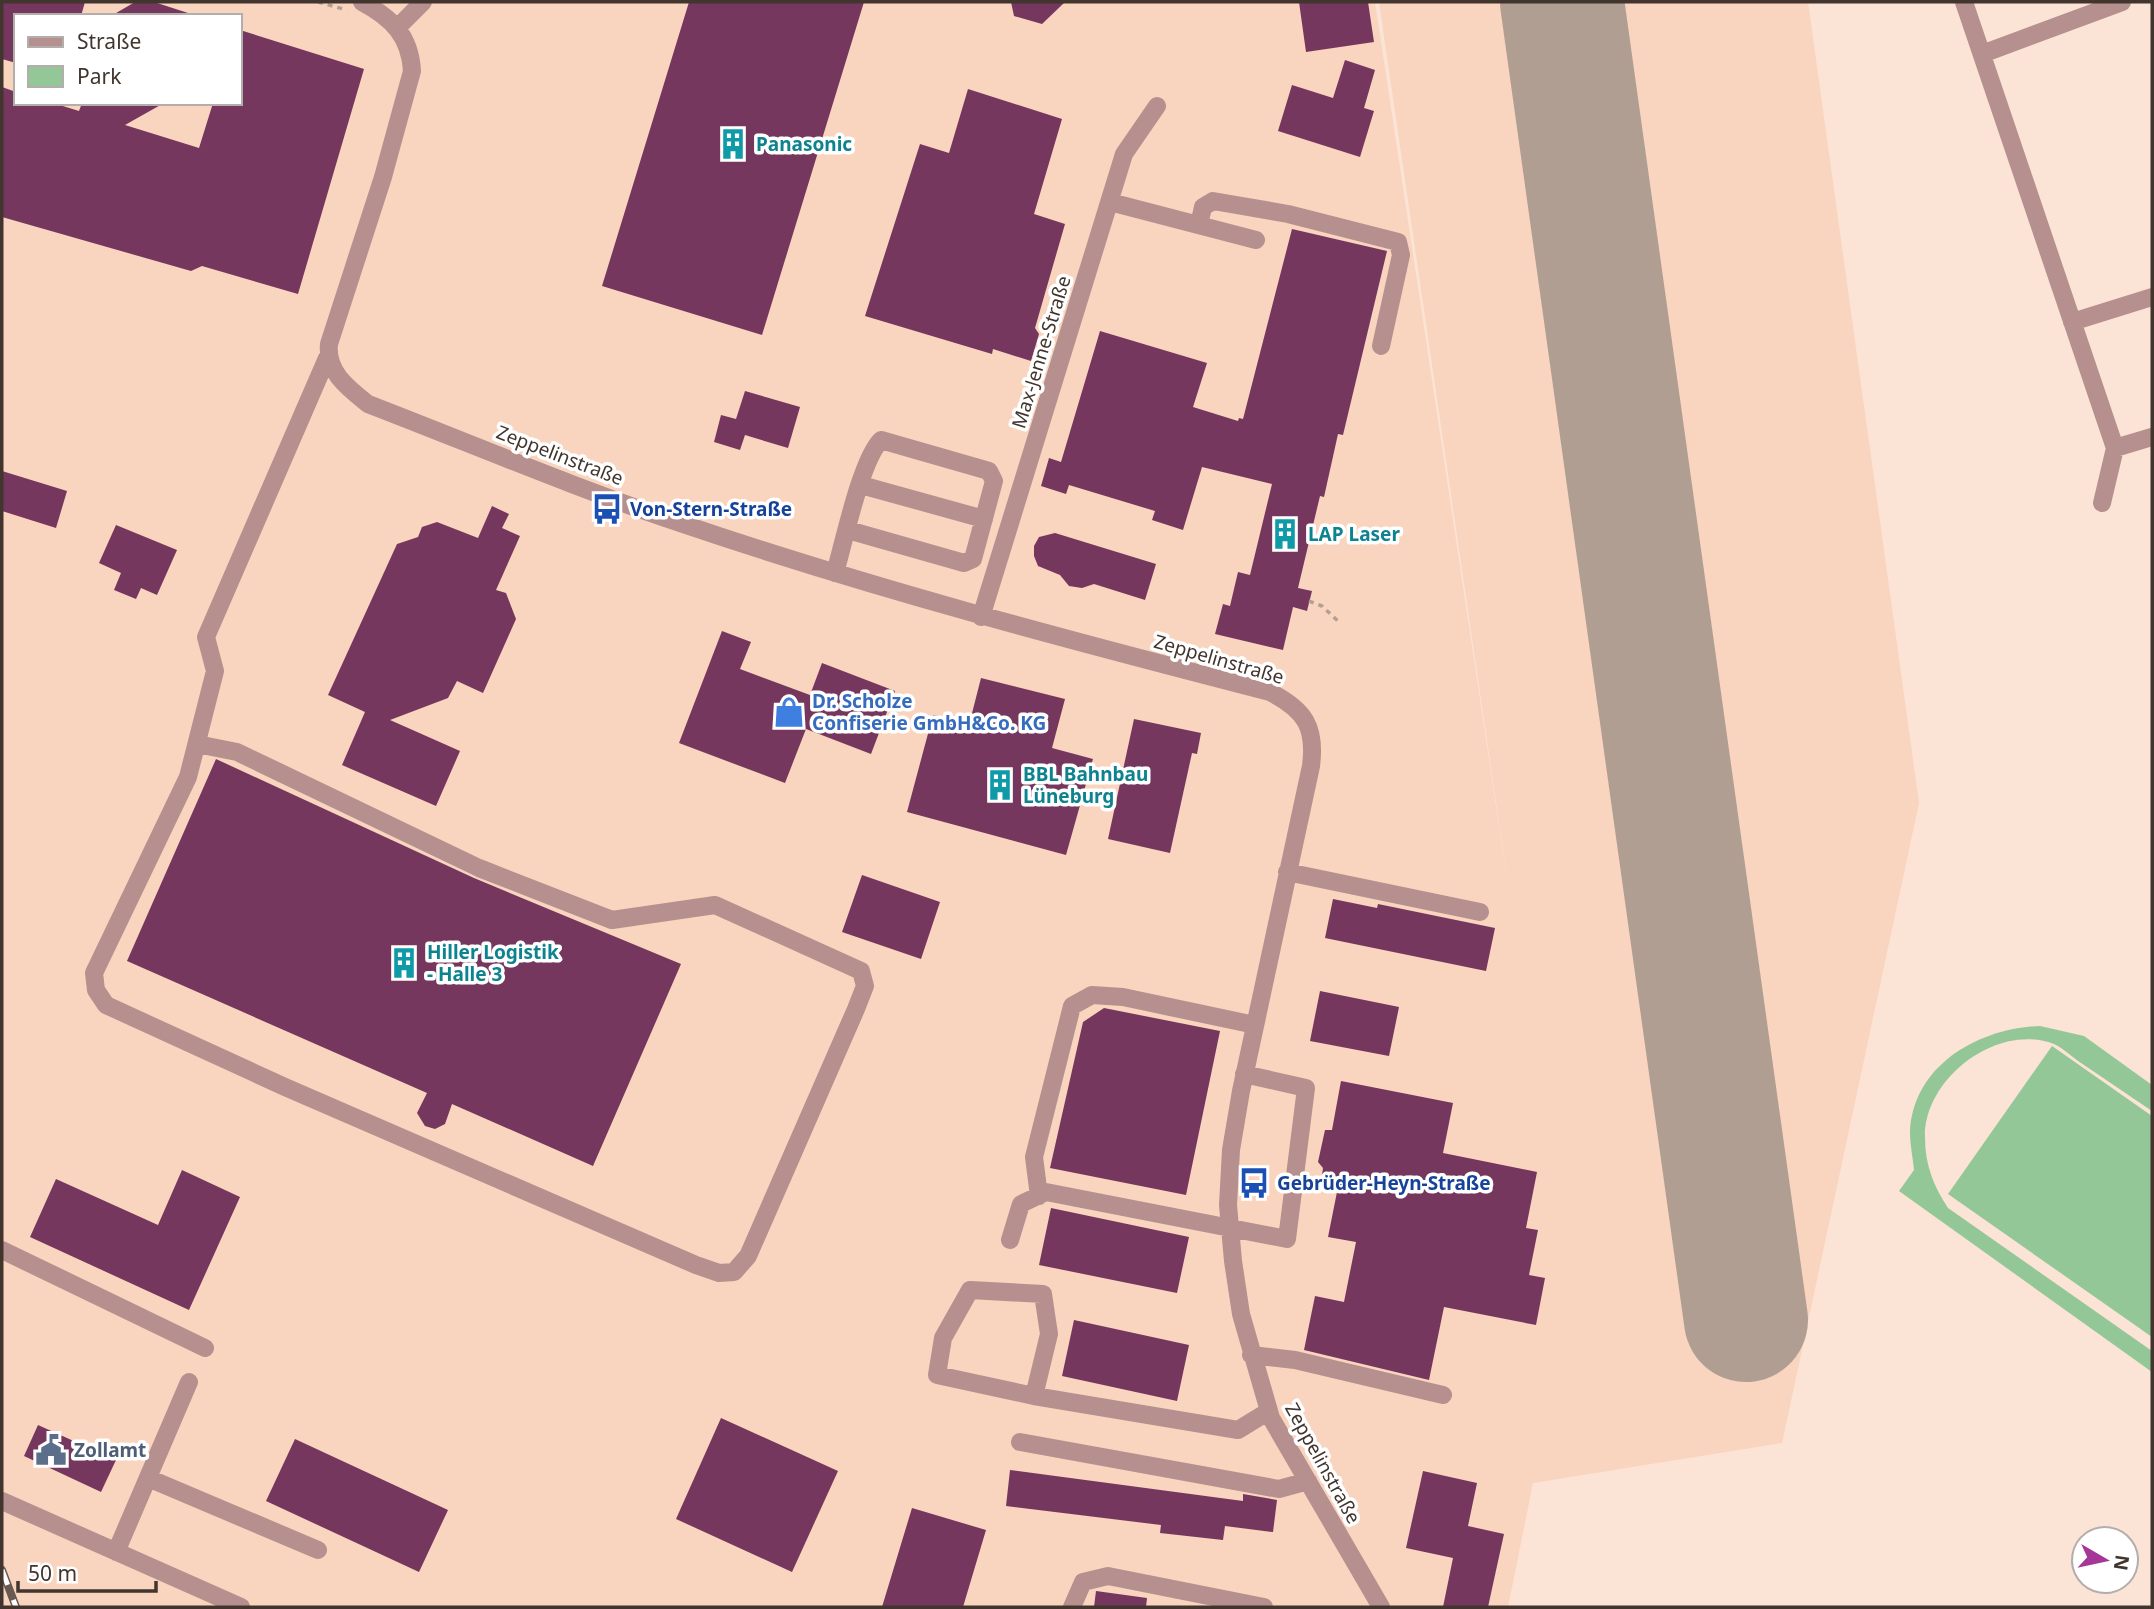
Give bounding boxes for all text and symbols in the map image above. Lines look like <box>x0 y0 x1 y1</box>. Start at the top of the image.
legend <box>14 14 242 105</box>
text: Straße <box>77 27 141 55</box>
text: Park <box>77 62 122 90</box>
building icon: Panasonic <box>716 127 750 161</box>
place label: Panasonic <box>756 131 852 157</box>
street label: Max-Jenne-Straße <box>1005 272 1077 432</box>
street label: Zeppelinstraße <box>493 419 627 491</box>
bus stop icon: Von-Stern-Straße <box>590 492 624 526</box>
place label: Von-Stern-Straße <box>630 496 792 522</box>
building icon: LAP Laser <box>1268 517 1302 551</box>
place label: LAP Laser <box>1308 521 1400 547</box>
street label: Zeppelinstraße <box>1151 628 1287 690</box>
place label: Dr. Scholze Confiserie GmbH&Co. KG <box>812 688 1046 736</box>
shop icon: Dr. Scholze Confiserie GmbH&Co. KG <box>772 695 806 729</box>
place label: BBL Bahnbau Lüneburg <box>1023 761 1148 809</box>
building icon: BBL Bahnbau Lüneburg <box>983 768 1017 802</box>
place label: Hiller Logistik - Halle 3 <box>427 939 559 987</box>
building icon: Hiller Logistik - Halle 3 <box>387 946 421 980</box>
bus stop icon: Gebrüder-Heyn-Straße <box>1237 1166 1271 1200</box>
place label: Gebrüder-Heyn-Straße <box>1277 1170 1491 1196</box>
street label: Zeppelinstraße <box>1279 1398 1367 1528</box>
public building icon: Zollamt <box>34 1433 68 1467</box>
place label: Zollamt <box>74 1437 146 1463</box>
north arrow <box>2070 1525 2140 1595</box>
scale bar <box>18 1550 156 1594</box>
text: N <box>2108 1553 2136 1572</box>
text: 50 m <box>28 1559 77 1587</box>

